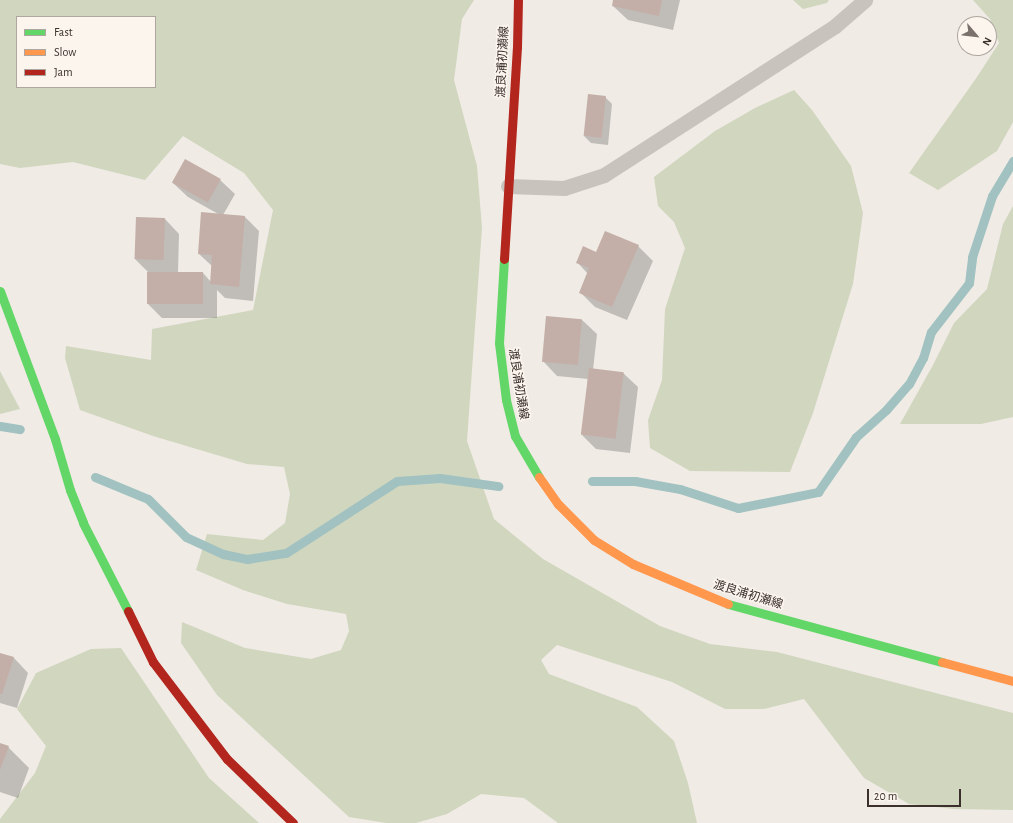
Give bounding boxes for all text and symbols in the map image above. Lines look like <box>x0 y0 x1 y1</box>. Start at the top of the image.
legend <box>16 16 156 88</box>
north arrow <box>957 16 997 56</box>
text: Fast <box>54 26 73 38</box>
street label: 渡良浦初瀬線 <box>494 26 512 98</box>
text: N <box>981 35 994 47</box>
text: Slow <box>54 46 76 58</box>
text: Jam <box>54 66 73 78</box>
street label: 渡良浦初瀬線 <box>505 347 531 421</box>
street label: 渡良浦初瀬線 <box>711 578 785 612</box>
scale bar <box>869 781 963 807</box>
text: 20 m <box>874 790 897 802</box>

